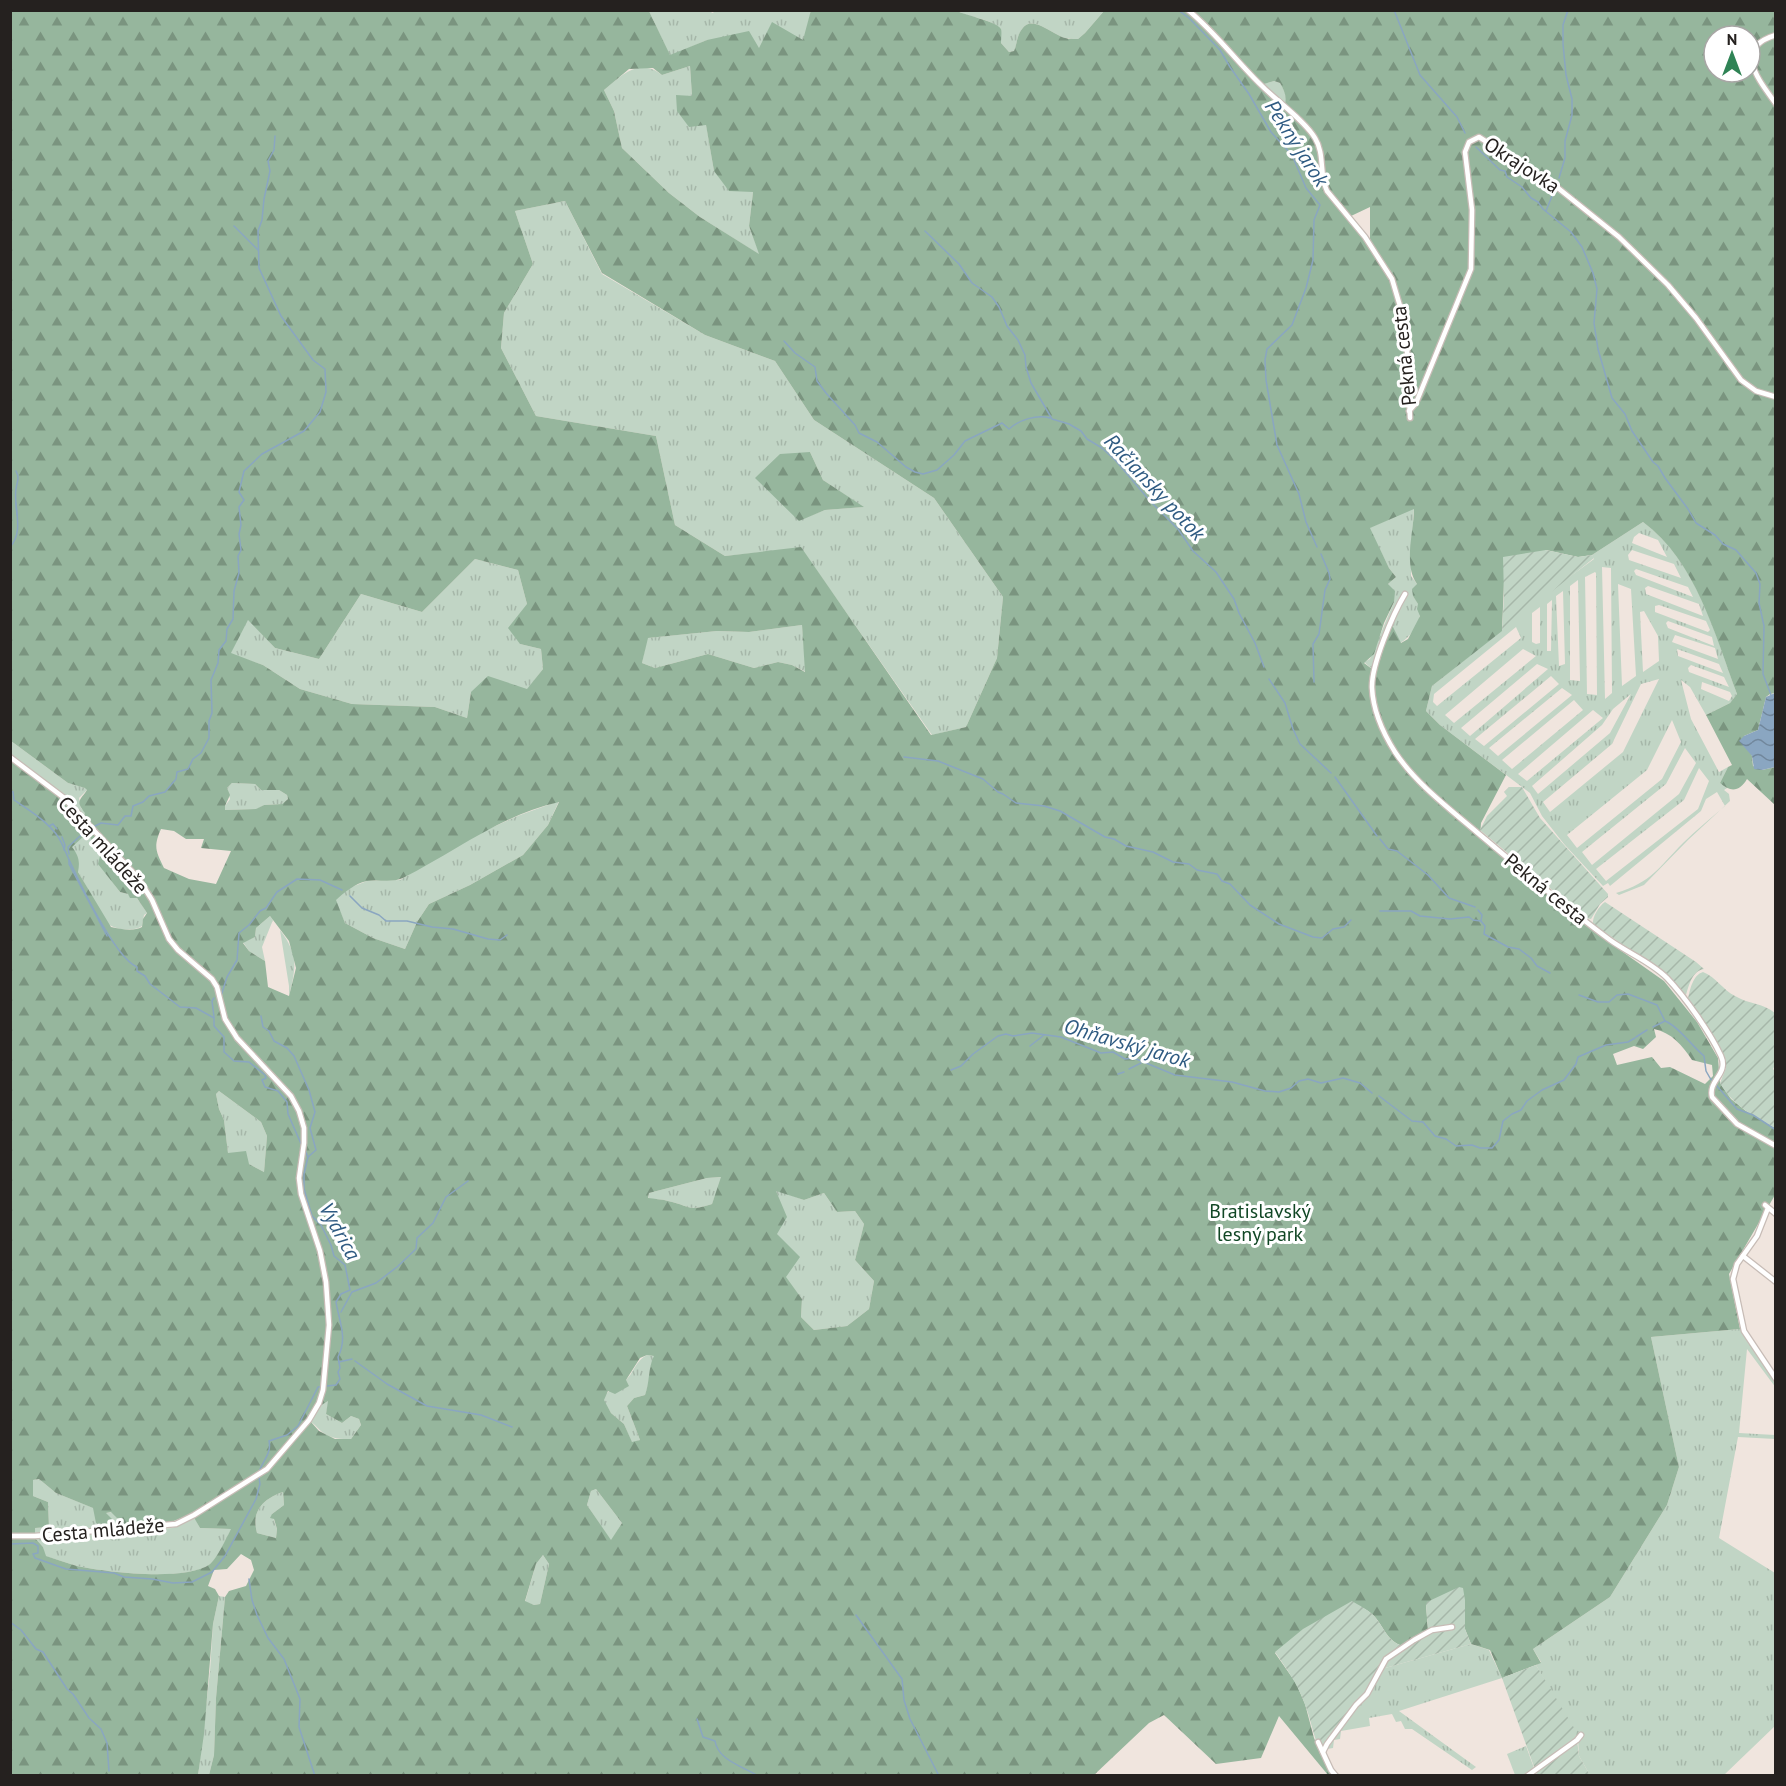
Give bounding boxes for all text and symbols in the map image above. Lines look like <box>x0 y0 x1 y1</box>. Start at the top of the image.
north arrow <box>1702 24 1762 84</box>
text: N <box>1727 29 1737 49</box>
water label: Pekný jarok <box>1259 95 1336 193</box>
street label: Okrajovka <box>1479 131 1565 199</box>
street label: Pekná cesta <box>1386 305 1422 407</box>
water label: Račiansky potok <box>1099 428 1212 547</box>
street label: Cesta mládeže <box>52 791 154 899</box>
street label: Pekná cesta <box>1499 847 1593 931</box>
water label: Ohňavský jarok <box>1061 1012 1195 1074</box>
water label: Vydrica <box>313 1197 367 1265</box>
park label: Bratislavský lesný park <box>1209 1198 1311 1247</box>
street label: Cesta mládeže <box>41 1512 165 1548</box>

